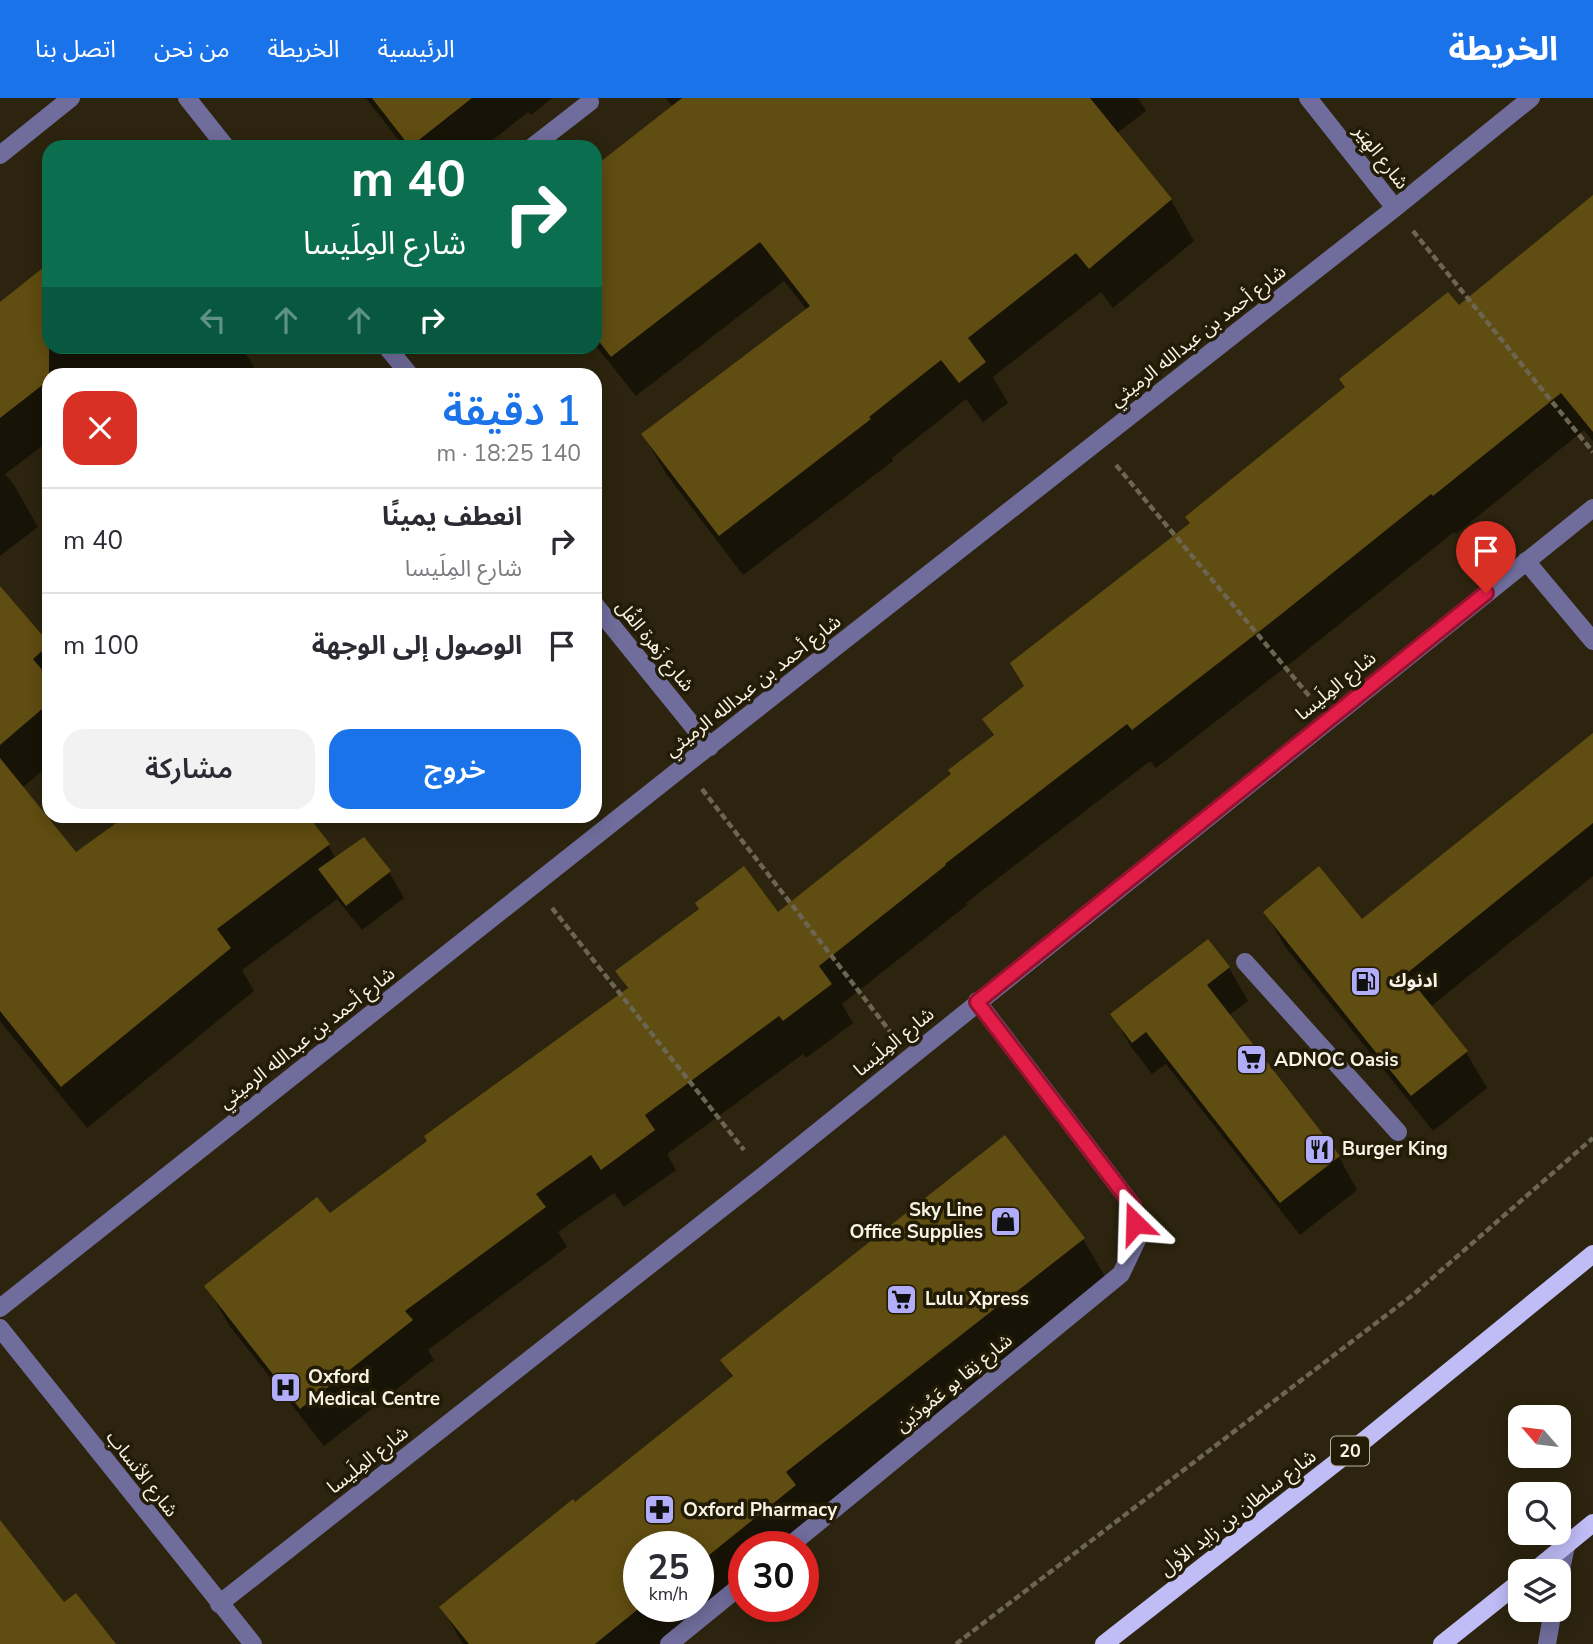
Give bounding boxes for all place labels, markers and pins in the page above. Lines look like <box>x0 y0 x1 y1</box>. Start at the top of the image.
pin <box>1456 521 1516 593</box>
fuel station icon: ادنوك <box>1349 964 1383 998</box>
place label: ادنوك <box>1389 968 1438 994</box>
supermarket icon: ADNOC Oasis <box>1234 1043 1268 1077</box>
place label: ADNOC Oasis <box>1274 1047 1398 1073</box>
restaurant icon: Burger King <box>1302 1132 1336 1166</box>
place label: Burger King <box>1342 1136 1448 1162</box>
place label: Sky Line Office Supplies <box>850 1197 983 1245</box>
shop icon: Sky Line Office Supplies <box>989 1204 1023 1238</box>
supermarket icon: Lulu Xpress <box>885 1282 919 1316</box>
place label: Lulu Xpress <box>925 1286 1029 1312</box>
place label: Oxford Medical Centre <box>308 1364 440 1412</box>
hospital icon: Oxford Medical Centre <box>268 1371 302 1405</box>
pharmacy icon: Oxford Pharmacy <box>643 1493 677 1527</box>
place label: Oxford Pharmacy <box>683 1497 838 1523</box>

